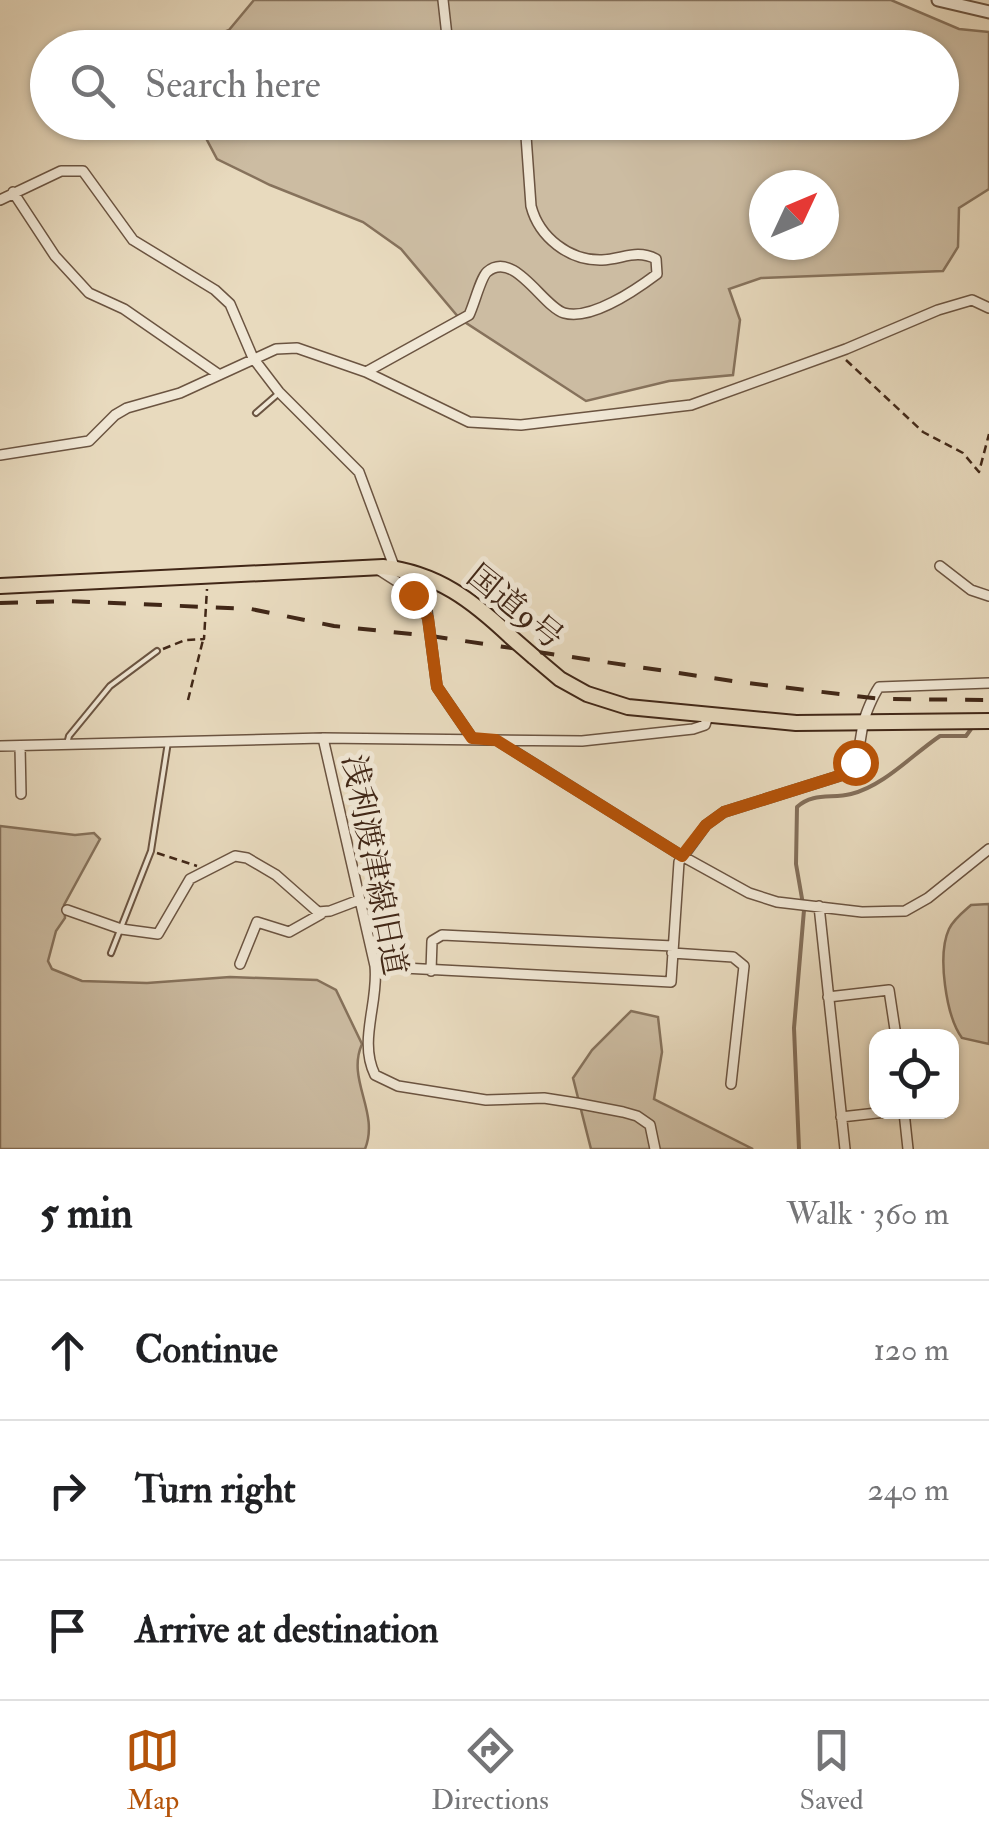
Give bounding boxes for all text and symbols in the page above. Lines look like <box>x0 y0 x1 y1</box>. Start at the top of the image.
search box <box>30 30 959 140</box>
icon: search <box>65 58 120 113</box>
text: Search here <box>145 61 321 109</box>
north arrow <box>749 170 839 260</box>
street label: 国道9号 <box>459 556 571 658</box>
route end <box>391 573 437 619</box>
route start <box>833 740 879 786</box>
street label: 浅利渡津線旧道 <box>333 751 415 979</box>
map controls <box>869 1029 959 1119</box>
button: locate <box>869 1029 959 1119</box>
text: 5 min <box>40 1188 133 1240</box>
text: Walk · 360 m <box>786 1194 949 1234</box>
icon: ahead <box>40 1323 95 1378</box>
text: Continue <box>135 1326 278 1374</box>
text: 120 m <box>873 1330 949 1370</box>
icon: right <box>40 1463 95 1518</box>
text: Turn right <box>135 1466 296 1514</box>
text: 240 m <box>868 1470 949 1510</box>
icon: arrive <box>40 1603 95 1658</box>
text: Arrive at destination <box>135 1606 439 1654</box>
tab: Map <box>125 1723 180 1818</box>
tab: Directions <box>431 1723 549 1818</box>
tab: Saved <box>800 1723 864 1818</box>

